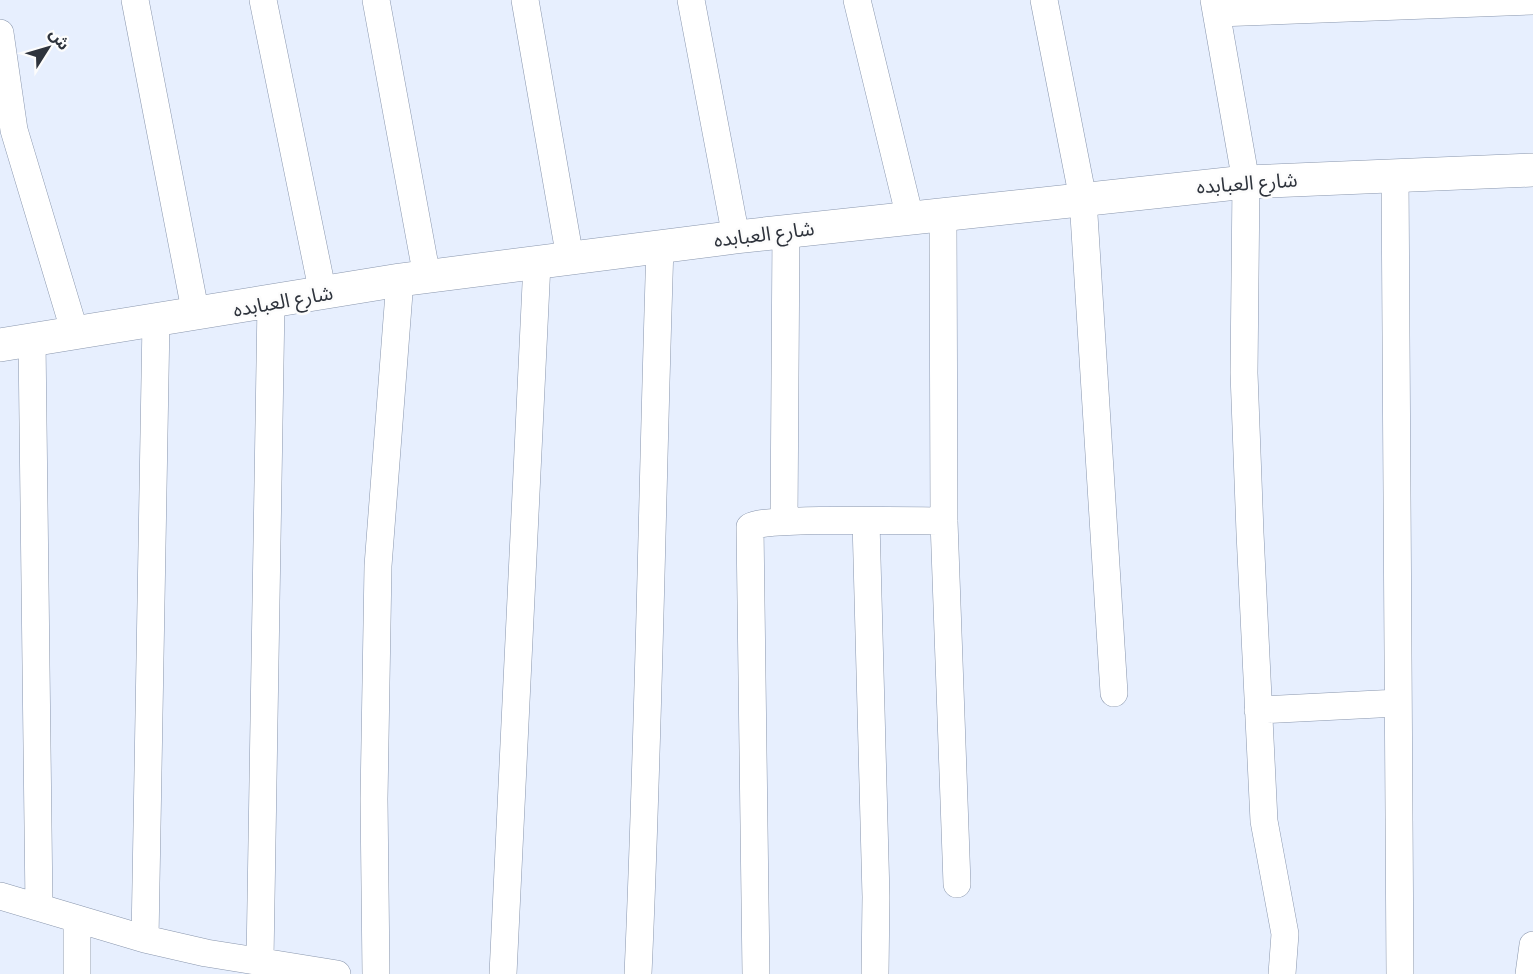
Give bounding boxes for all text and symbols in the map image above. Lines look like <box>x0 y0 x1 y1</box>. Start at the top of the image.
north arrow <box>18 18 78 78</box>
text: ش <box>45 25 74 54</box>
street label: شارع العبابده <box>1196 168 1298 201</box>
street label: شارع العبابده <box>712 216 816 255</box>
street label: شارع العبابده <box>231 280 335 325</box>

